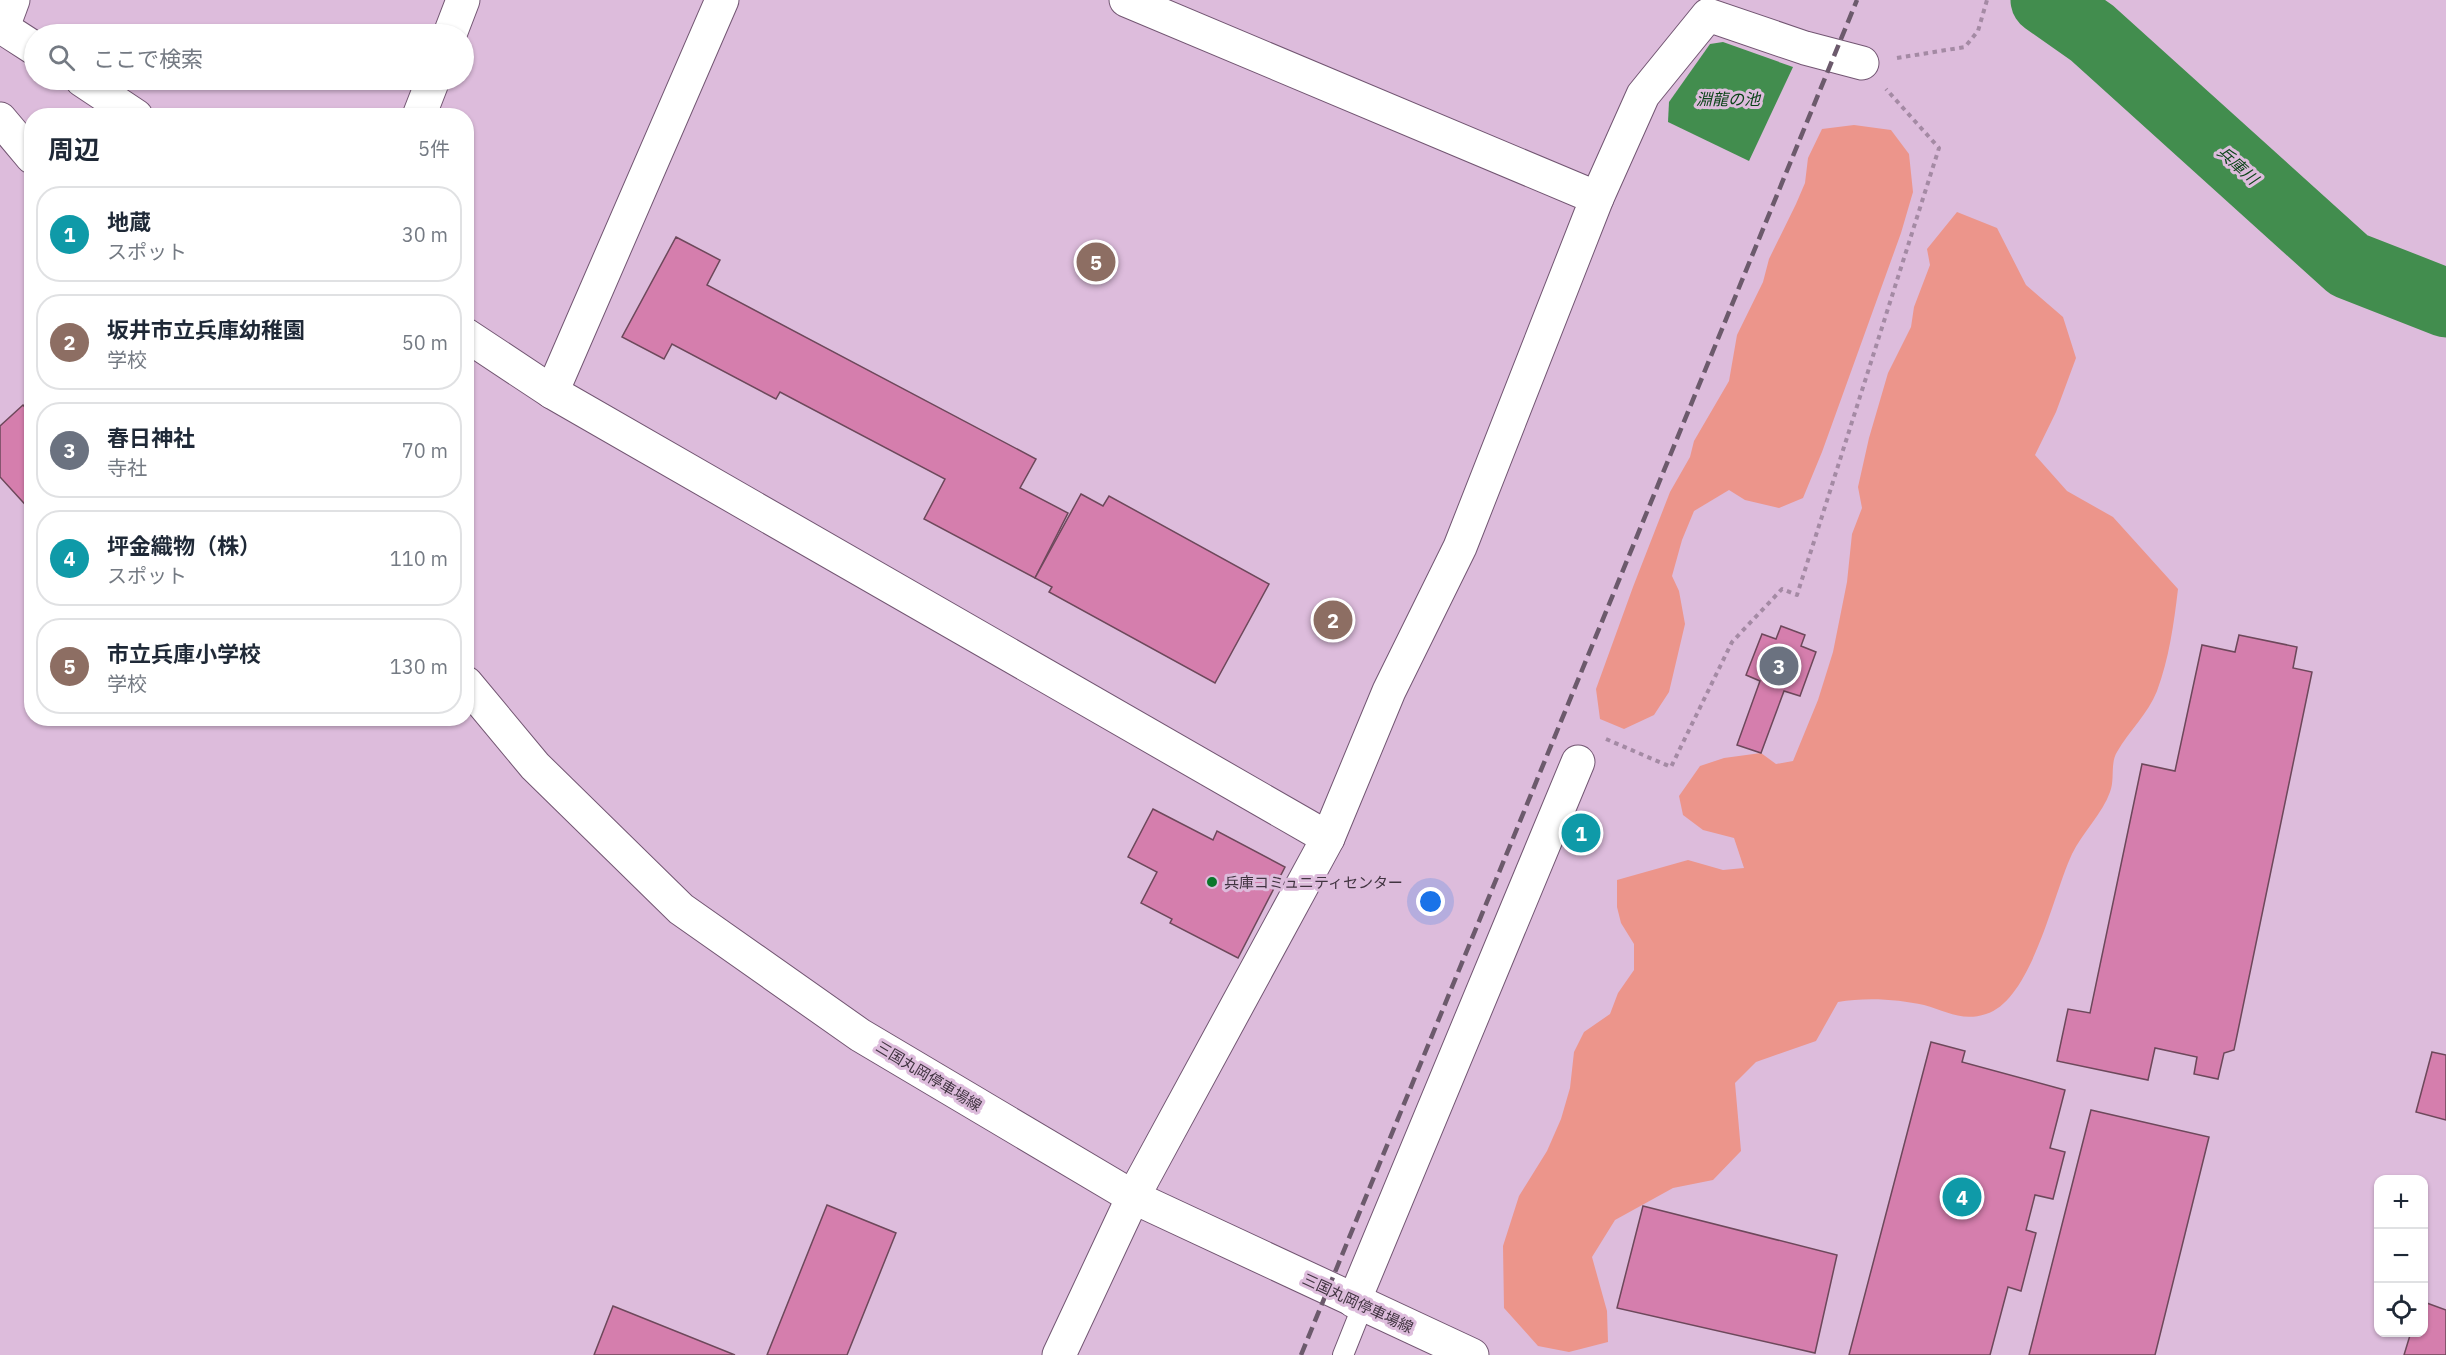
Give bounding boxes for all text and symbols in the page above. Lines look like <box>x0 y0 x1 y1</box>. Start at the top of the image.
search box <box>24 24 474 90</box>
icon: search <box>45 41 78 74</box>
text: ここで検索 <box>93 44 203 73</box>
water label: 淵龍の池 <box>1696 89 1762 109</box>
text: 周辺 <box>48 132 100 166</box>
text: 5件 <box>418 135 450 162</box>
water label: 兵庫川 <box>2213 142 2264 190</box>
text: 地蔵 <box>107 207 151 236</box>
text: 1 <box>64 221 76 248</box>
text: 30 m <box>402 221 448 248</box>
text: スポット <box>107 238 187 265</box>
pin: 5 <box>1076 240 1116 284</box>
text: 坂井市立兵庫幼稚園 <box>107 315 305 344</box>
text: 2 <box>64 329 76 356</box>
text: 50 m <box>402 329 448 356</box>
text: 学校 <box>107 346 147 373</box>
text: 春日神社 <box>107 423 195 452</box>
text: 3 <box>64 437 76 464</box>
text: 70 m <box>402 437 448 464</box>
text: 寺社 <box>107 454 147 481</box>
text: 坪金織物（株） <box>107 531 261 560</box>
text: 4 <box>64 545 76 572</box>
text: 110 m <box>390 545 448 572</box>
text: スポット <box>107 562 187 589</box>
pin: 2 <box>1314 598 1352 642</box>
text: 市立兵庫小学校 <box>107 639 261 668</box>
pin: 3 <box>1760 644 1798 688</box>
text: 5 <box>64 653 76 680</box>
text: 130 m <box>390 653 448 680</box>
text: 学校 <box>107 670 147 697</box>
pin: 1 <box>1562 810 1600 856</box>
place label: 兵庫コミュニティセンター <box>1224 873 1403 892</box>
marker: 兵庫コミュニティセンター <box>1205 875 1219 889</box>
your location <box>1416 887 1445 916</box>
street label: 三国丸岡停車場線 <box>873 1037 985 1115</box>
pin: 4 <box>1942 1174 1982 1220</box>
map controls <box>2374 1175 2428 1337</box>
button: + <box>2374 1175 2428 1229</box>
button: − <box>2374 1229 2428 1283</box>
street label: 三国丸岡停車場線 <box>1300 1269 1416 1337</box>
button: locate <box>2374 1283 2428 1337</box>

